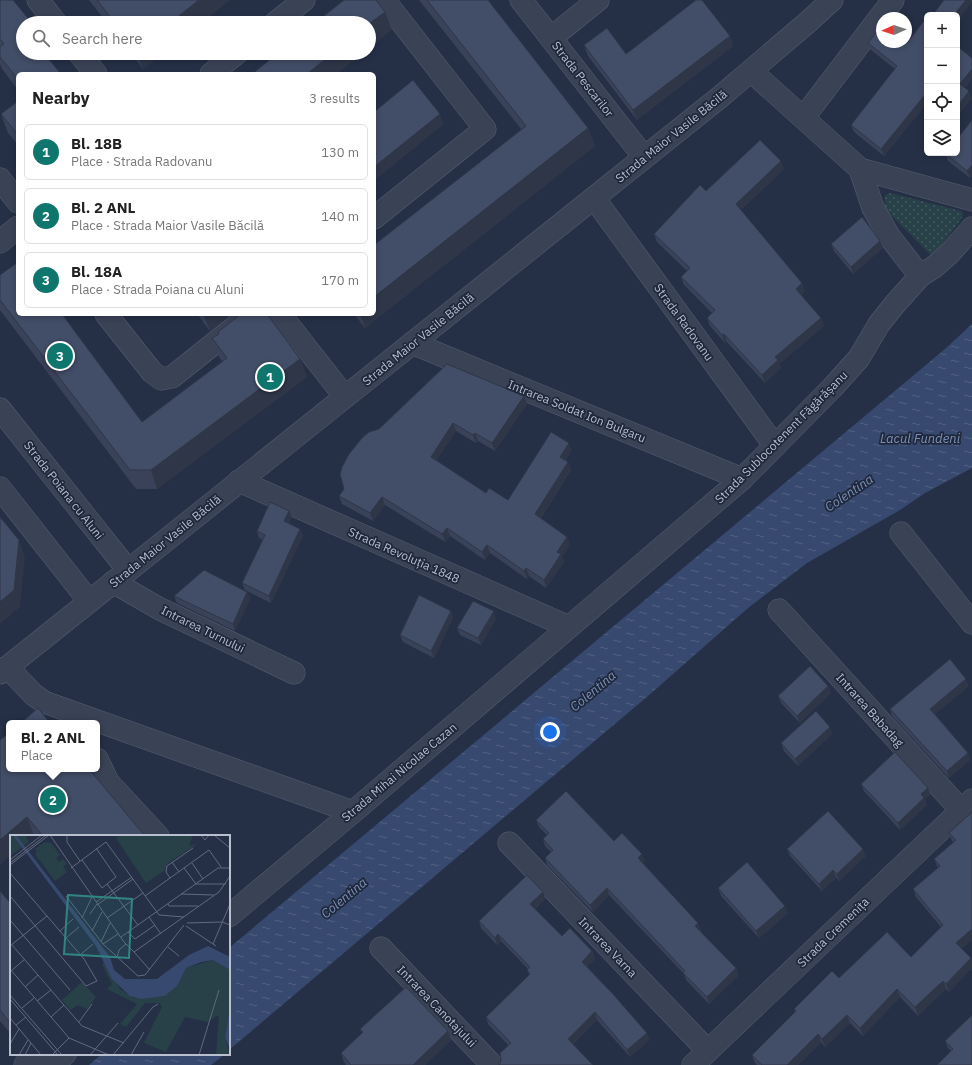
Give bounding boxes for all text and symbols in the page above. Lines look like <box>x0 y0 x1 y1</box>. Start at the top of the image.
north arrow <box>876 12 912 48</box>
map controls <box>924 12 960 156</box>
button: + <box>924 12 960 48</box>
search box <box>16 16 376 60</box>
icon: search <box>30 27 52 49</box>
text: Search here <box>62 29 142 48</box>
street label: Strada Pescarilor <box>549 38 618 120</box>
button: − <box>924 48 960 84</box>
button: locate <box>924 84 960 120</box>
street label: Strada Maior Vasile Băcilă <box>612 86 730 186</box>
text: Nearby <box>32 87 90 109</box>
text: 3 results <box>309 90 360 107</box>
button: layers <box>924 120 960 156</box>
text: Bl. 18B <box>71 134 122 153</box>
text: 1 <box>42 144 50 161</box>
text: 130 m <box>321 144 359 161</box>
text: Place · Strada Radovanu <box>71 153 213 170</box>
text: Bl. 2 ANL <box>71 198 136 217</box>
text: 2 <box>42 208 50 225</box>
text: 140 m <box>321 208 359 225</box>
text: Place · Strada Maior Vasile Băcilă <box>71 217 264 234</box>
text: Bl. 18A <box>71 262 122 281</box>
text: 3 <box>42 272 50 289</box>
text: 170 m <box>321 272 359 289</box>
text: Place · Strada Poiana cu Aluni <box>71 281 244 298</box>
street label: Strada Radovanu <box>651 281 717 363</box>
street label: Strada Maior Vasile Băcilă <box>359 289 477 389</box>
pin: 3 <box>47 341 73 371</box>
pin: 1 <box>257 362 283 392</box>
street label: Strada Sublocotenent Făgărășanu <box>711 367 851 507</box>
street label: Intrarea Soldat Ion Bulgaru <box>506 376 648 446</box>
water label: Lacul Fundeni <box>880 430 961 447</box>
street label: Strada Poiana cu Aluni <box>21 438 107 542</box>
water label: Colentina <box>821 471 877 515</box>
street label: Strada Maior Vasile Băcilă <box>106 491 224 591</box>
street label: Strada Revoluția 1848 <box>346 524 462 586</box>
street label: Intrarea Turnului <box>159 602 247 656</box>
water label: Colentina <box>567 667 619 715</box>
street label: Intrarea Babadag <box>833 670 907 750</box>
street label: Strada Mihai Nicolae Cazan <box>338 719 460 825</box>
popup <box>6 720 100 772</box>
your location <box>540 722 560 742</box>
text: Bl. 2 ANL <box>21 728 85 747</box>
text: Place <box>21 747 53 764</box>
pin: 2 <box>40 785 66 815</box>
inset map <box>10 835 230 1055</box>
water label: Colentina <box>318 874 370 922</box>
street label: Strada Cremenița <box>794 894 872 970</box>
street label: Intrarea Varna <box>576 914 641 981</box>
street label: Intrarea Canotajului <box>394 962 480 1050</box>

